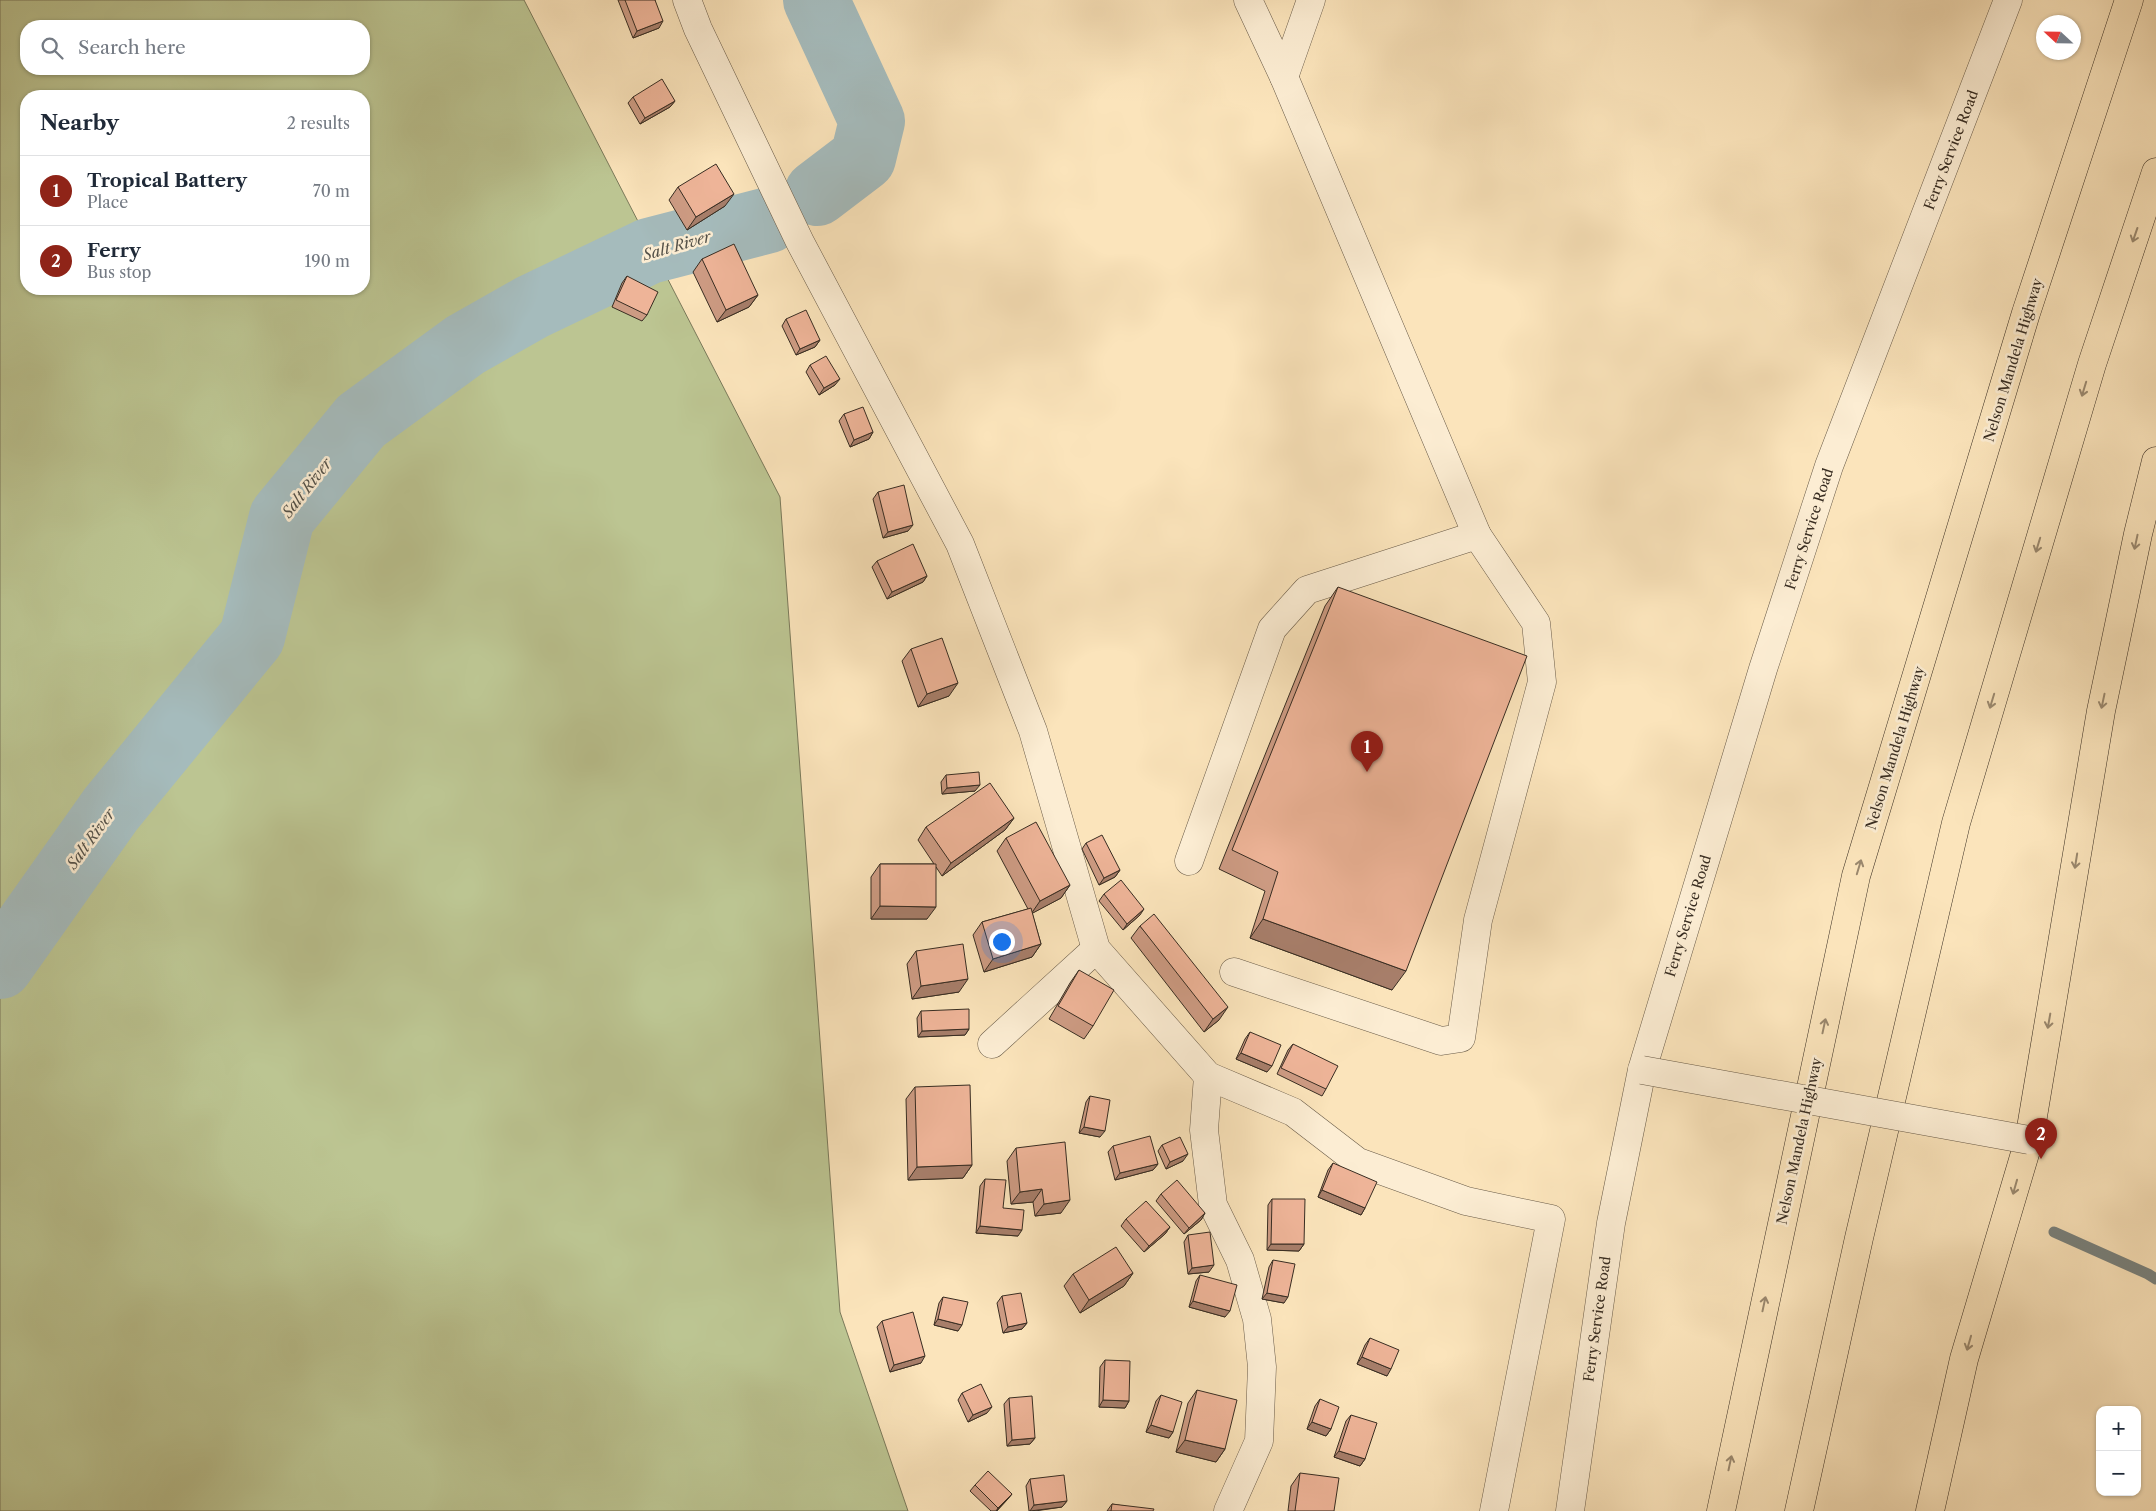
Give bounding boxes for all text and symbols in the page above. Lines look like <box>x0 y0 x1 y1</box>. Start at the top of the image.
north arrow <box>2036 15 2081 60</box>
search box <box>20 20 370 75</box>
icon: search <box>38 34 66 62</box>
text: Search here <box>78 36 186 59</box>
street label: Ferry Service Road <box>1920 87 1982 212</box>
text: Nearby <box>40 110 119 135</box>
text: 2 results <box>287 113 350 133</box>
text: Tropical Battery <box>87 169 247 192</box>
text: 1 <box>52 181 60 201</box>
text: 70 m <box>313 181 350 201</box>
text: Place <box>87 192 128 212</box>
water label: Salt River <box>640 226 714 265</box>
one-way arrow <box>2130 227 2139 242</box>
text: Ferry <box>87 239 141 262</box>
text: 2 <box>51 251 61 271</box>
text: 190 m <box>305 251 350 271</box>
text: Bus stop <box>87 262 151 282</box>
street label: Nelson Mandela Highway <box>1980 276 2047 444</box>
one-way arrow <box>2079 381 2089 397</box>
water label: Salt River <box>277 453 336 522</box>
street label: Ferry Service Road <box>1781 466 1837 592</box>
one-way arrow <box>2131 534 2141 550</box>
one-way arrow <box>2033 537 2043 553</box>
street label: Nelson Mandela Highway <box>1862 664 1929 832</box>
one-way arrow <box>1986 693 1996 709</box>
one-way arrow <box>2098 693 2107 709</box>
pin: 1 <box>1351 731 1383 772</box>
water label: Salt River <box>62 804 119 873</box>
street label: Ferry Service Road <box>1661 852 1715 979</box>
one-way arrow <box>2070 853 2080 869</box>
one-way arrow <box>1854 859 1864 875</box>
your location <box>989 929 1015 955</box>
one-way arrow <box>2043 1013 2053 1029</box>
one-way arrow <box>1820 1018 1829 1034</box>
street label: Nelson Mandela Highway <box>1773 1056 1826 1226</box>
pin: 2 <box>2025 1118 2057 1159</box>
one-way arrow <box>2009 1178 2019 1194</box>
street label: Ferry Service Road <box>1579 1255 1615 1383</box>
one-way arrow <box>1760 1297 1769 1313</box>
one-way arrow <box>1963 1334 1973 1350</box>
map controls <box>2096 1406 2141 1496</box>
button: + <box>2096 1406 2141 1451</box>
button: − <box>2096 1451 2141 1496</box>
one-way arrow <box>1726 1456 1736 1472</box>

